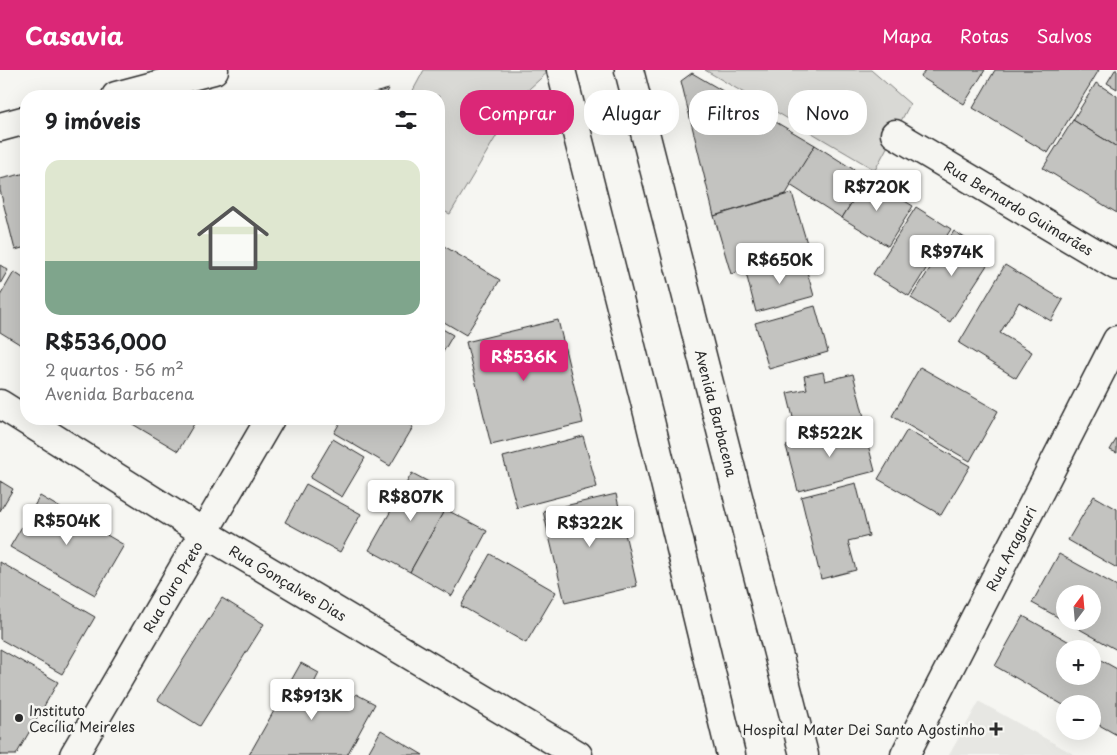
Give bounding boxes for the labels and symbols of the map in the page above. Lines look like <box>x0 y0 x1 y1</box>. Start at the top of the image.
street label: Rua Bernardo Guimarães <box>940 155 1097 260</box>
pin: R$720K <box>836 170 918 212</box>
pin: R$974K <box>911 234 993 277</box>
pin: R$650K <box>739 242 821 285</box>
pin: R$536K <box>483 340 565 382</box>
street label: Avenida Barbacena <box>690 347 743 479</box>
pin: R$522K <box>789 416 871 458</box>
pin: R$807K <box>370 480 452 522</box>
street label: Rua Araguari <box>980 502 1041 594</box>
pin: R$504K <box>26 504 108 546</box>
pin: R$322K <box>549 506 631 548</box>
street label: Rua Ouro Preto <box>137 537 207 636</box>
street label: Rua Gonçalves Dias <box>226 540 351 626</box>
north arrow <box>1056 585 1101 630</box>
pin: R$913K <box>271 678 353 721</box>
place label: Instituto Cecília Meireles <box>29 700 135 737</box>
marker: Instituto Cecília Meireles <box>13 712 25 724</box>
place label: Hospital Mater Dei Santo Agostinho <box>743 719 985 740</box>
marker: Hospital Mater Dei Santo Agostinho <box>989 722 1003 736</box>

